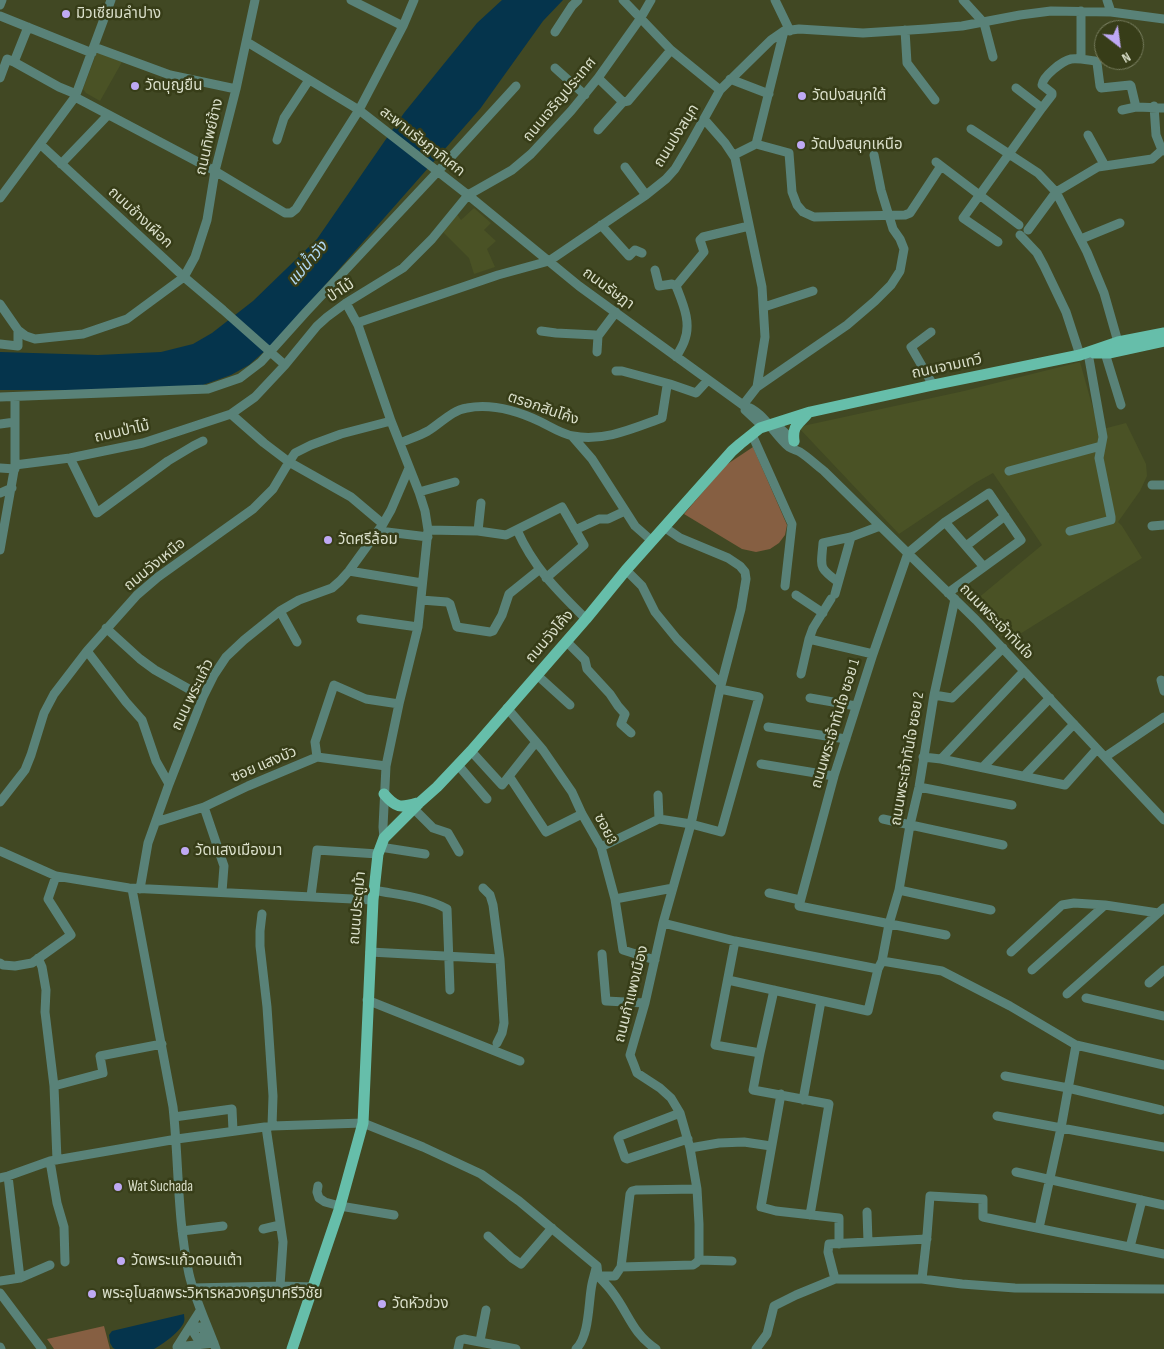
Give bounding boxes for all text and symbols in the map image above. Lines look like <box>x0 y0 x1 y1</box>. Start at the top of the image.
place label: มิวเซียมลำปาง <box>76 5 161 23</box>
marker: มิวเซียมลำปาง <box>60 8 72 20</box>
north arrow <box>1094 20 1144 70</box>
text: N <box>1119 48 1134 67</box>
street label: ถนนเจริญประเทศ <box>519 54 601 146</box>
place label: วัดบุญยืน <box>145 77 202 95</box>
marker: วัดบุญยืน <box>129 80 141 92</box>
place label: วัดปงสนุกใต้ <box>812 87 886 105</box>
marker: วัดปงสนุกใต้ <box>796 90 808 102</box>
street label: ถนนทิพย์ช้าง <box>192 97 228 177</box>
street label: ถนนปงสนุก <box>650 101 704 171</box>
street label: สะพานรัษฏาภิเศก <box>376 103 468 181</box>
place label: วัดปงสนุกเหนือ <box>811 136 903 154</box>
marker: วัดปงสนุกเหนือ <box>795 139 807 151</box>
street label: ถนนช้างเผือก <box>104 184 176 252</box>
water label: แม่น้ำวัง <box>284 238 332 290</box>
street label: ถนนรัษฎา <box>579 264 637 314</box>
street label: ป่าไม้ <box>324 275 358 307</box>
street label: ถนนจามเทวี <box>910 351 984 383</box>
street label: ตรอกสันโค้ง <box>505 388 581 430</box>
street label: ถนนป่าไม้ <box>93 417 151 447</box>
place label: วัดศรีล้อม <box>338 531 398 549</box>
marker: วัดศรีล้อม <box>322 534 334 546</box>
street label: ถนนวังเหนือ <box>121 535 189 595</box>
street label: ถนนพระเจ้าทันใจ <box>955 580 1037 664</box>
street label: ถนนวังโค้ง <box>522 607 578 667</box>
street label: ถนน พระแก้ว <box>168 656 218 734</box>
street label: ถนนพระเจ้าทันใจ ซอย 1 <box>808 657 864 791</box>
street label: ถนนพระเจ้าทันใจ ซอย 2 <box>887 691 929 827</box>
street label: ซอย แสงบัว <box>228 743 300 787</box>
street label: ซอย3 <box>590 811 620 847</box>
place label: วัดแสงเมืองมา <box>195 842 282 860</box>
marker: วัดแสงเมืองมา <box>179 845 191 857</box>
street label: ถนนประตูม้า <box>346 870 370 946</box>
street label: ถนนกำแพงเมือง <box>611 944 653 1044</box>
place label: Wat Suchada <box>128 1178 193 1196</box>
marker: Wat Suchada <box>112 1181 124 1193</box>
place label: วัดพระแก้วดอนเต้า <box>131 1252 242 1270</box>
marker: วัดพระแก้วดอนเต้า <box>115 1255 127 1267</box>
place label: พระอุโบสถพระวิหารหลวงครูบาศรีวิชัย <box>102 1285 323 1303</box>
marker: พระอุโบสถพระวิหารหลวงครูบาศรีวิชัย <box>86 1288 98 1300</box>
place label: วัดหัวข่วง <box>392 1295 448 1313</box>
marker: วัดหัวข่วง <box>376 1298 388 1310</box>

